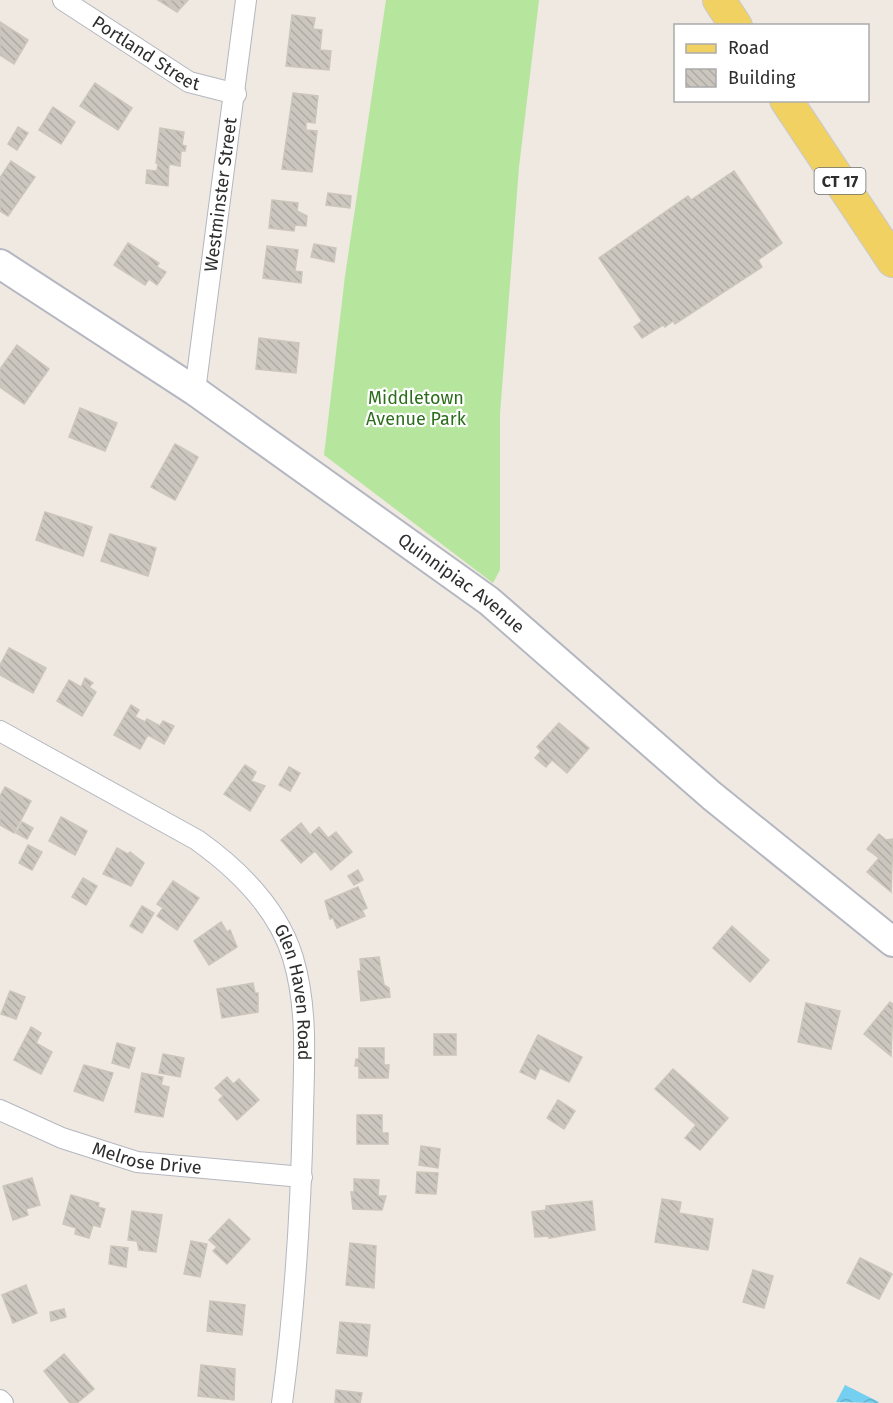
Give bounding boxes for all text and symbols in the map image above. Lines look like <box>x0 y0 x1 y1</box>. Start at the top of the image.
street label: Portland Street <box>88 11 202 95</box>
legend <box>674 24 869 102</box>
text: Road <box>728 37 770 59</box>
text: Building <box>728 67 796 89</box>
street label: Westminster Street <box>200 116 242 273</box>
road number: CT 17 <box>814 168 866 194</box>
park label: Middletown Avenue Park <box>366 387 467 430</box>
street label: Quinnipiac Avenue <box>394 528 529 638</box>
street label: Glen Haven Road <box>269 920 315 1060</box>
street label: Melrose Drive <box>89 1137 203 1179</box>

